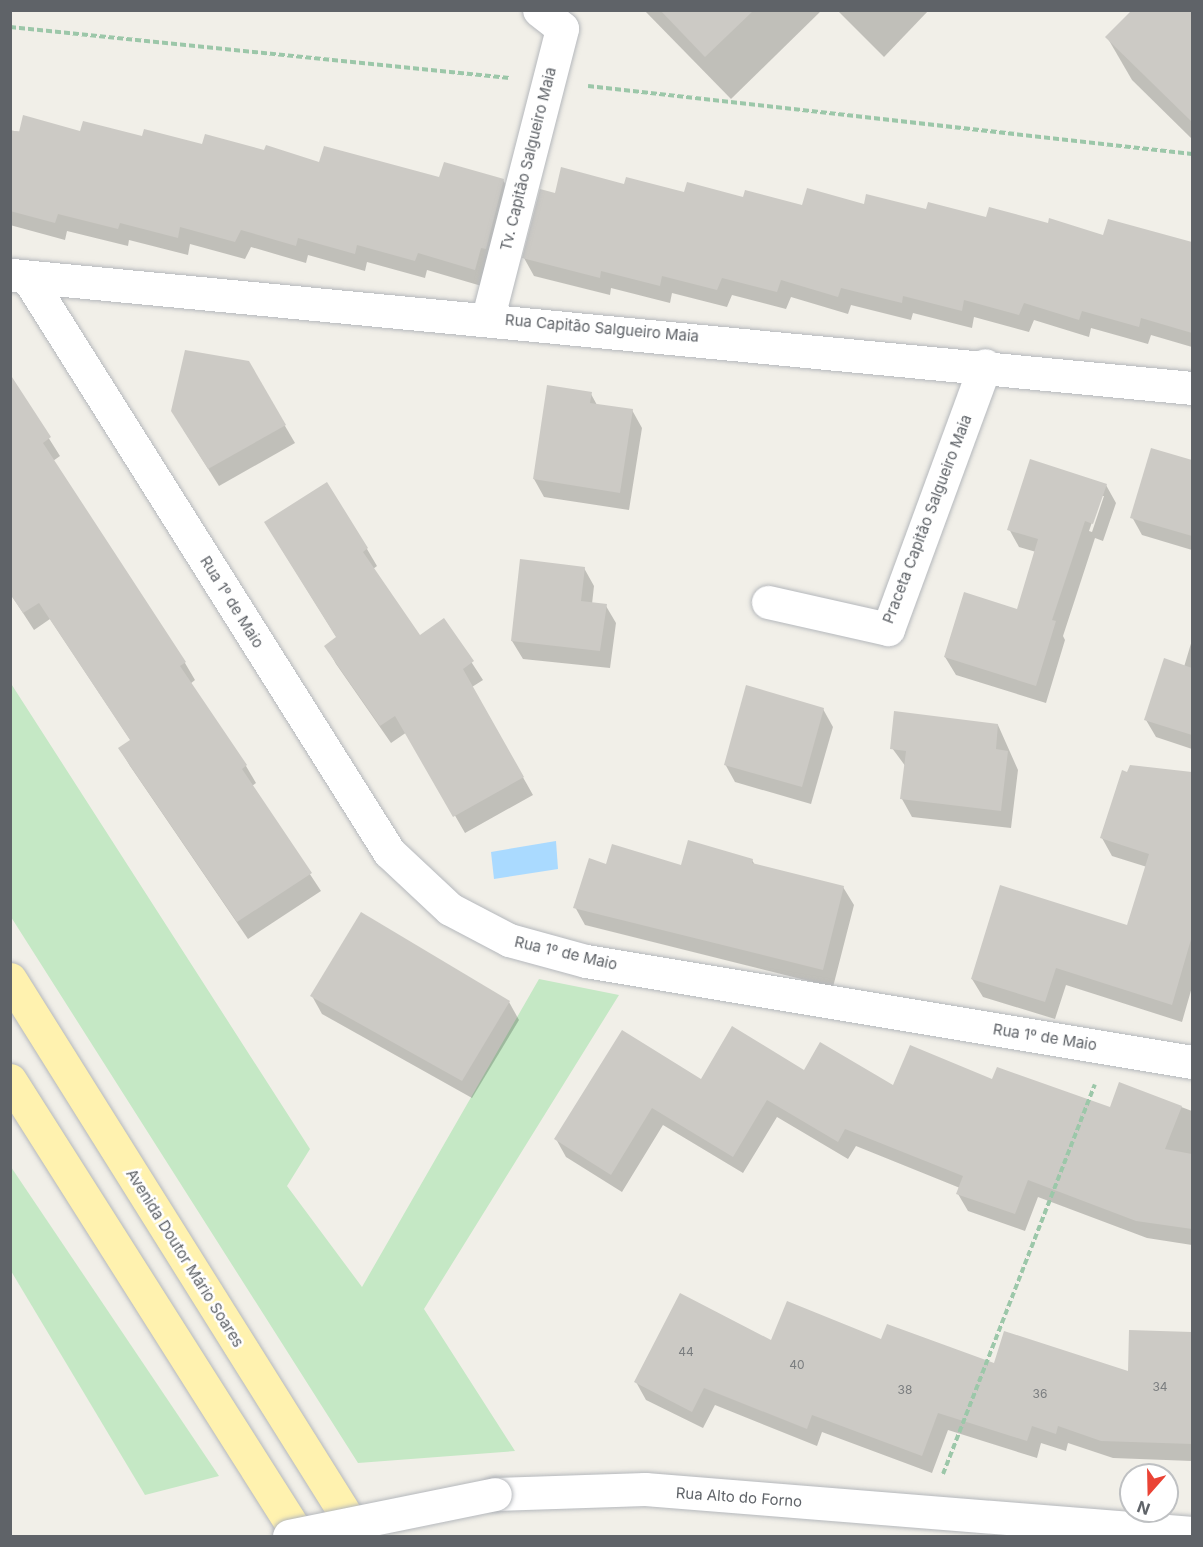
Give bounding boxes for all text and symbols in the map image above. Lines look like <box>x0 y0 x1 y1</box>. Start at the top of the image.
street label: Tv. Capitão Salgueiro Maia <box>496 65 560 253</box>
street label: Rua Capitão Salgueiro Maia <box>504 311 700 345</box>
street label: Praceta Capitão Salgueiro Maia <box>879 412 975 626</box>
street label: Rua 1º de Maio <box>197 553 267 651</box>
street label: Rua 1º de Maio <box>513 932 619 974</box>
street label: Rua 1º de Maio <box>992 1020 1098 1054</box>
street label: Avenida Doutor Mário Soares <box>123 1166 247 1350</box>
house number: 44 <box>678 1345 694 1359</box>
house number: 40 <box>789 1358 805 1372</box>
house number: 34 <box>1152 1380 1168 1394</box>
house number: 38 <box>898 1383 912 1397</box>
house number: 36 <box>1033 1387 1047 1401</box>
north arrow <box>1119 1463 1179 1523</box>
street label: Rua Alto do Forno <box>675 1484 803 1510</box>
text: N <box>1134 1497 1153 1520</box>

